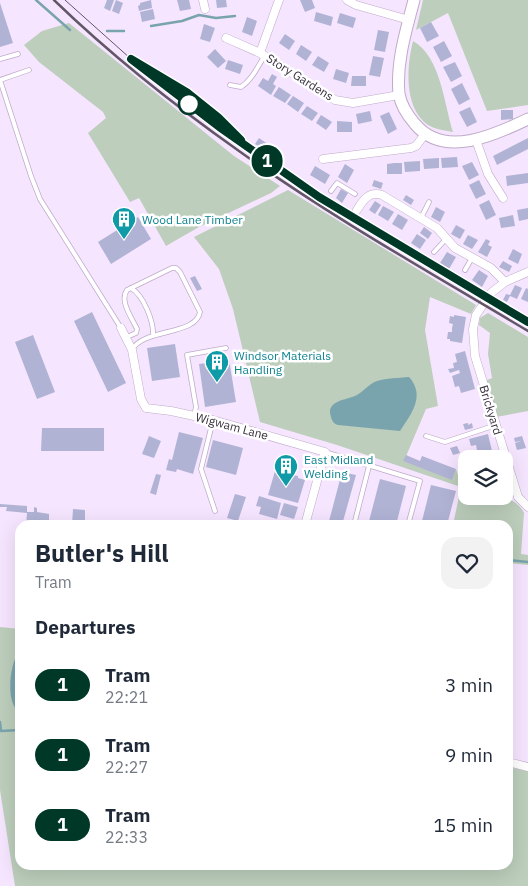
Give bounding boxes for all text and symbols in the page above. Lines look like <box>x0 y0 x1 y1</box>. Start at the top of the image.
street label: Story Gardens <box>264 50 337 104</box>
unlabelled marker <box>178 93 200 115</box>
line badge: 1 <box>251 145 283 177</box>
text: 1 <box>262 149 272 172</box>
building icon: Wood Lane Timber <box>111 206 137 240</box>
place label: Wood Lane Timber <box>142 212 243 227</box>
place label: Windsor Materials Handling <box>234 348 331 377</box>
building icon: Windsor Materials Handling <box>204 349 230 383</box>
street label: Brickyard <box>476 383 506 437</box>
street label: Wigwam Lane <box>194 409 270 443</box>
map controls <box>458 450 513 505</box>
button: layers <box>458 450 513 505</box>
place label: East Midland Welding <box>304 452 373 481</box>
building icon: East Midland Welding <box>273 453 299 487</box>
text: Butler's Hill <box>35 537 168 569</box>
button: heart <box>441 537 493 589</box>
text: Tram <box>35 572 72 592</box>
text: Departures <box>35 615 135 639</box>
text: Tram <box>105 663 150 687</box>
text: 1 <box>57 673 68 696</box>
text: 3 min <box>445 673 493 697</box>
text: 22:21 <box>105 687 148 707</box>
text: Tram <box>105 733 150 757</box>
text: 1 <box>57 743 68 766</box>
text: 9 min <box>445 743 493 767</box>
text: 22:27 <box>105 757 148 777</box>
text: Tram <box>105 803 150 827</box>
text: 1 <box>57 813 68 836</box>
text: 15 min <box>434 813 493 837</box>
text: 22:33 <box>105 827 148 847</box>

